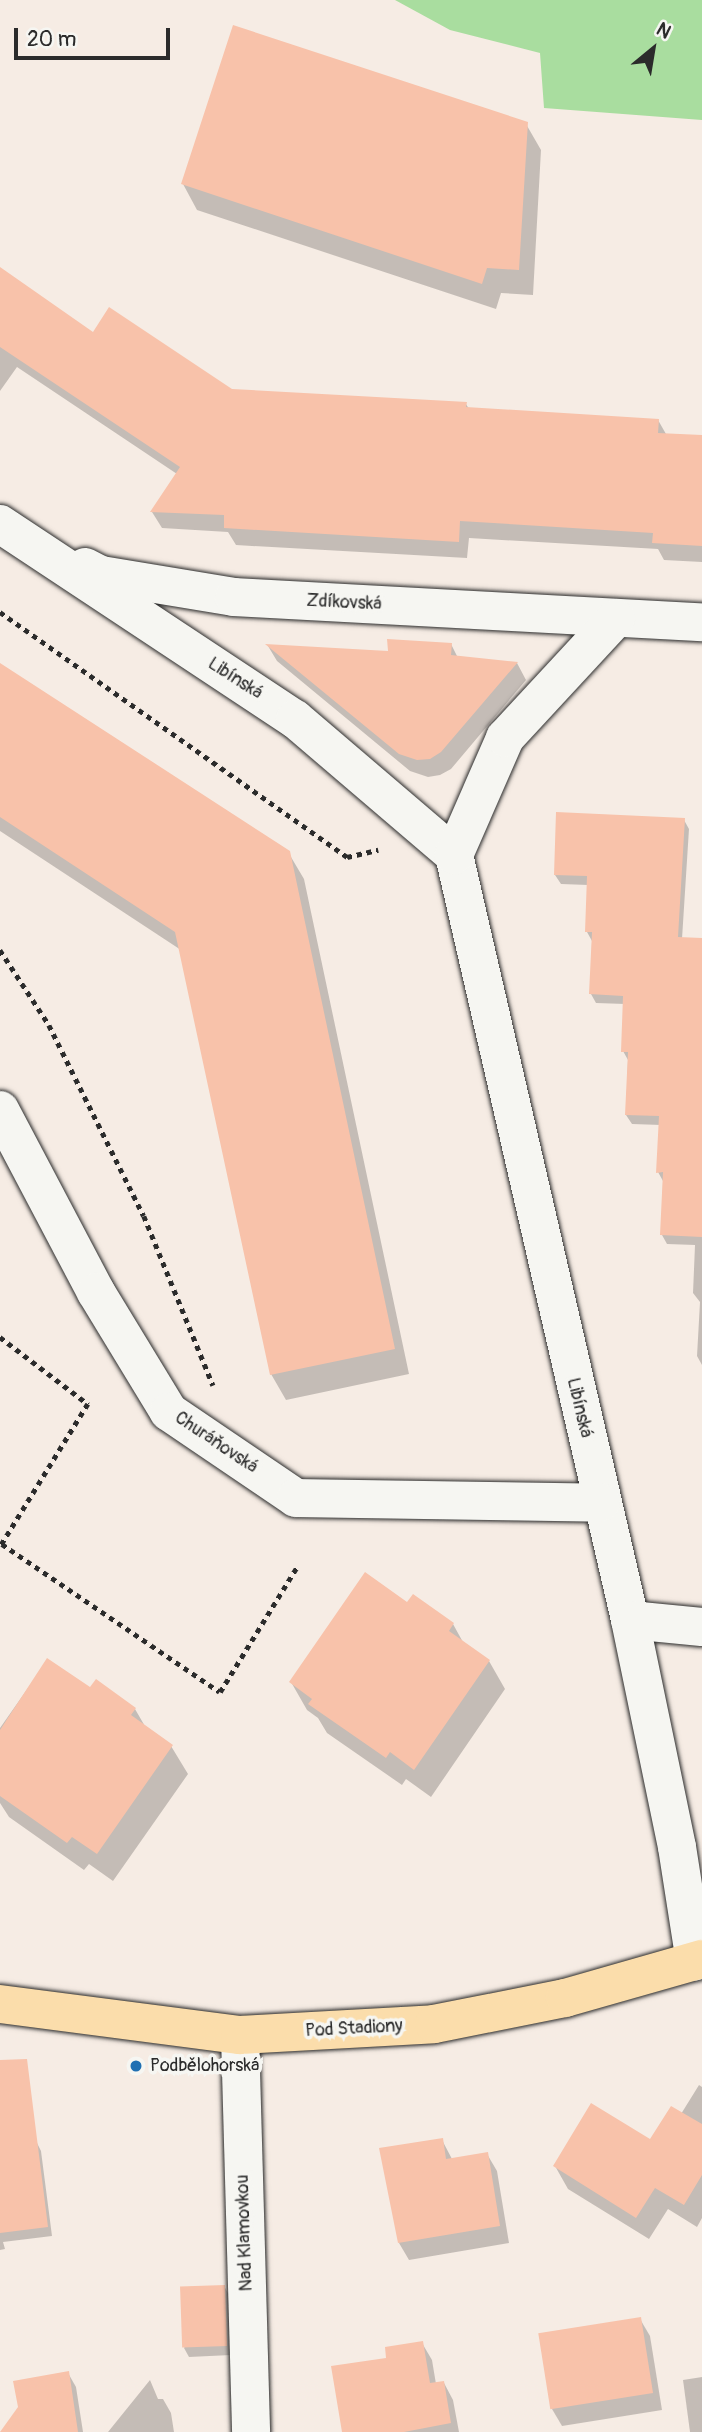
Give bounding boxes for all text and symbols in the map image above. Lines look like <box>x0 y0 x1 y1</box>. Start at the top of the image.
scale bar <box>18 14 173 58</box>
north arrow <box>618 14 688 84</box>
text: N <box>652 17 675 44</box>
text: 20 m <box>27 26 76 53</box>
street label: Zdíkovská <box>306 590 382 616</box>
street label: Libínská <box>204 653 266 705</box>
street label: Libínská <box>562 1376 596 1440</box>
street label: Churáňovská <box>170 1407 262 1479</box>
street label: Pod Stadiony <box>305 2016 403 2042</box>
place label: Podbělohorská <box>150 2055 259 2077</box>
marker: Podbělohorská <box>128 2058 144 2074</box>
street label: Nad Klamovkou <box>232 2174 258 2292</box>

